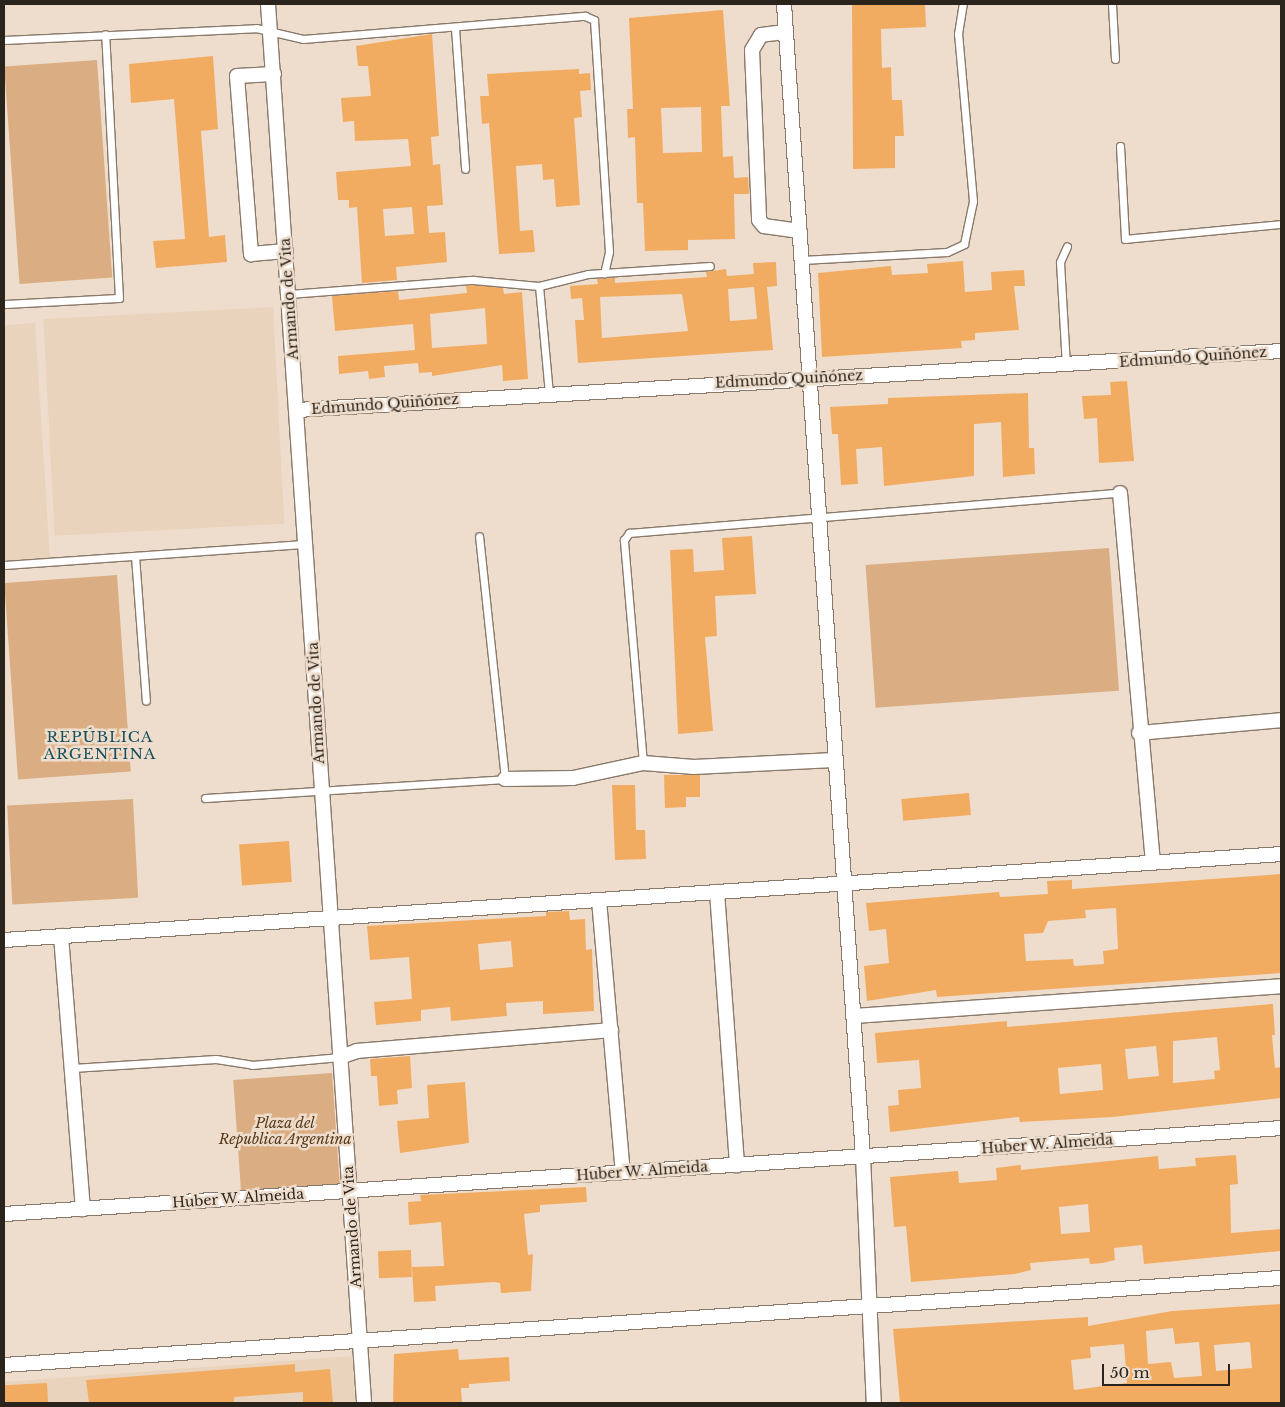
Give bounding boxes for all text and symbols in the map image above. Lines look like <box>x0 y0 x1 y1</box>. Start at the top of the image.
street label: Armando de Vita <box>276 237 302 361</box>
street label: Edmundo Quiñónez <box>1119 343 1267 371</box>
street label: Edmundo Quiñónez <box>715 367 863 391</box>
street label: Edmundo Quiñónez <box>311 390 459 418</box>
street label: Armando de Vita <box>304 641 328 765</box>
district label: REPÚBLICA ARGENTINA <box>42 727 158 762</box>
park label: Plaza del Republica Argentina <box>218 1115 352 1148</box>
street label: Huber W. Almeida <box>980 1131 1114 1157</box>
street label: Huber W. Almeida <box>575 1158 709 1184</box>
street label: Armando de Vita <box>339 1165 365 1289</box>
street label: Huber W. Almeida <box>171 1185 305 1211</box>
scale bar <box>1105 1354 1232 1386</box>
text: 50 m <box>1110 1363 1150 1382</box>

